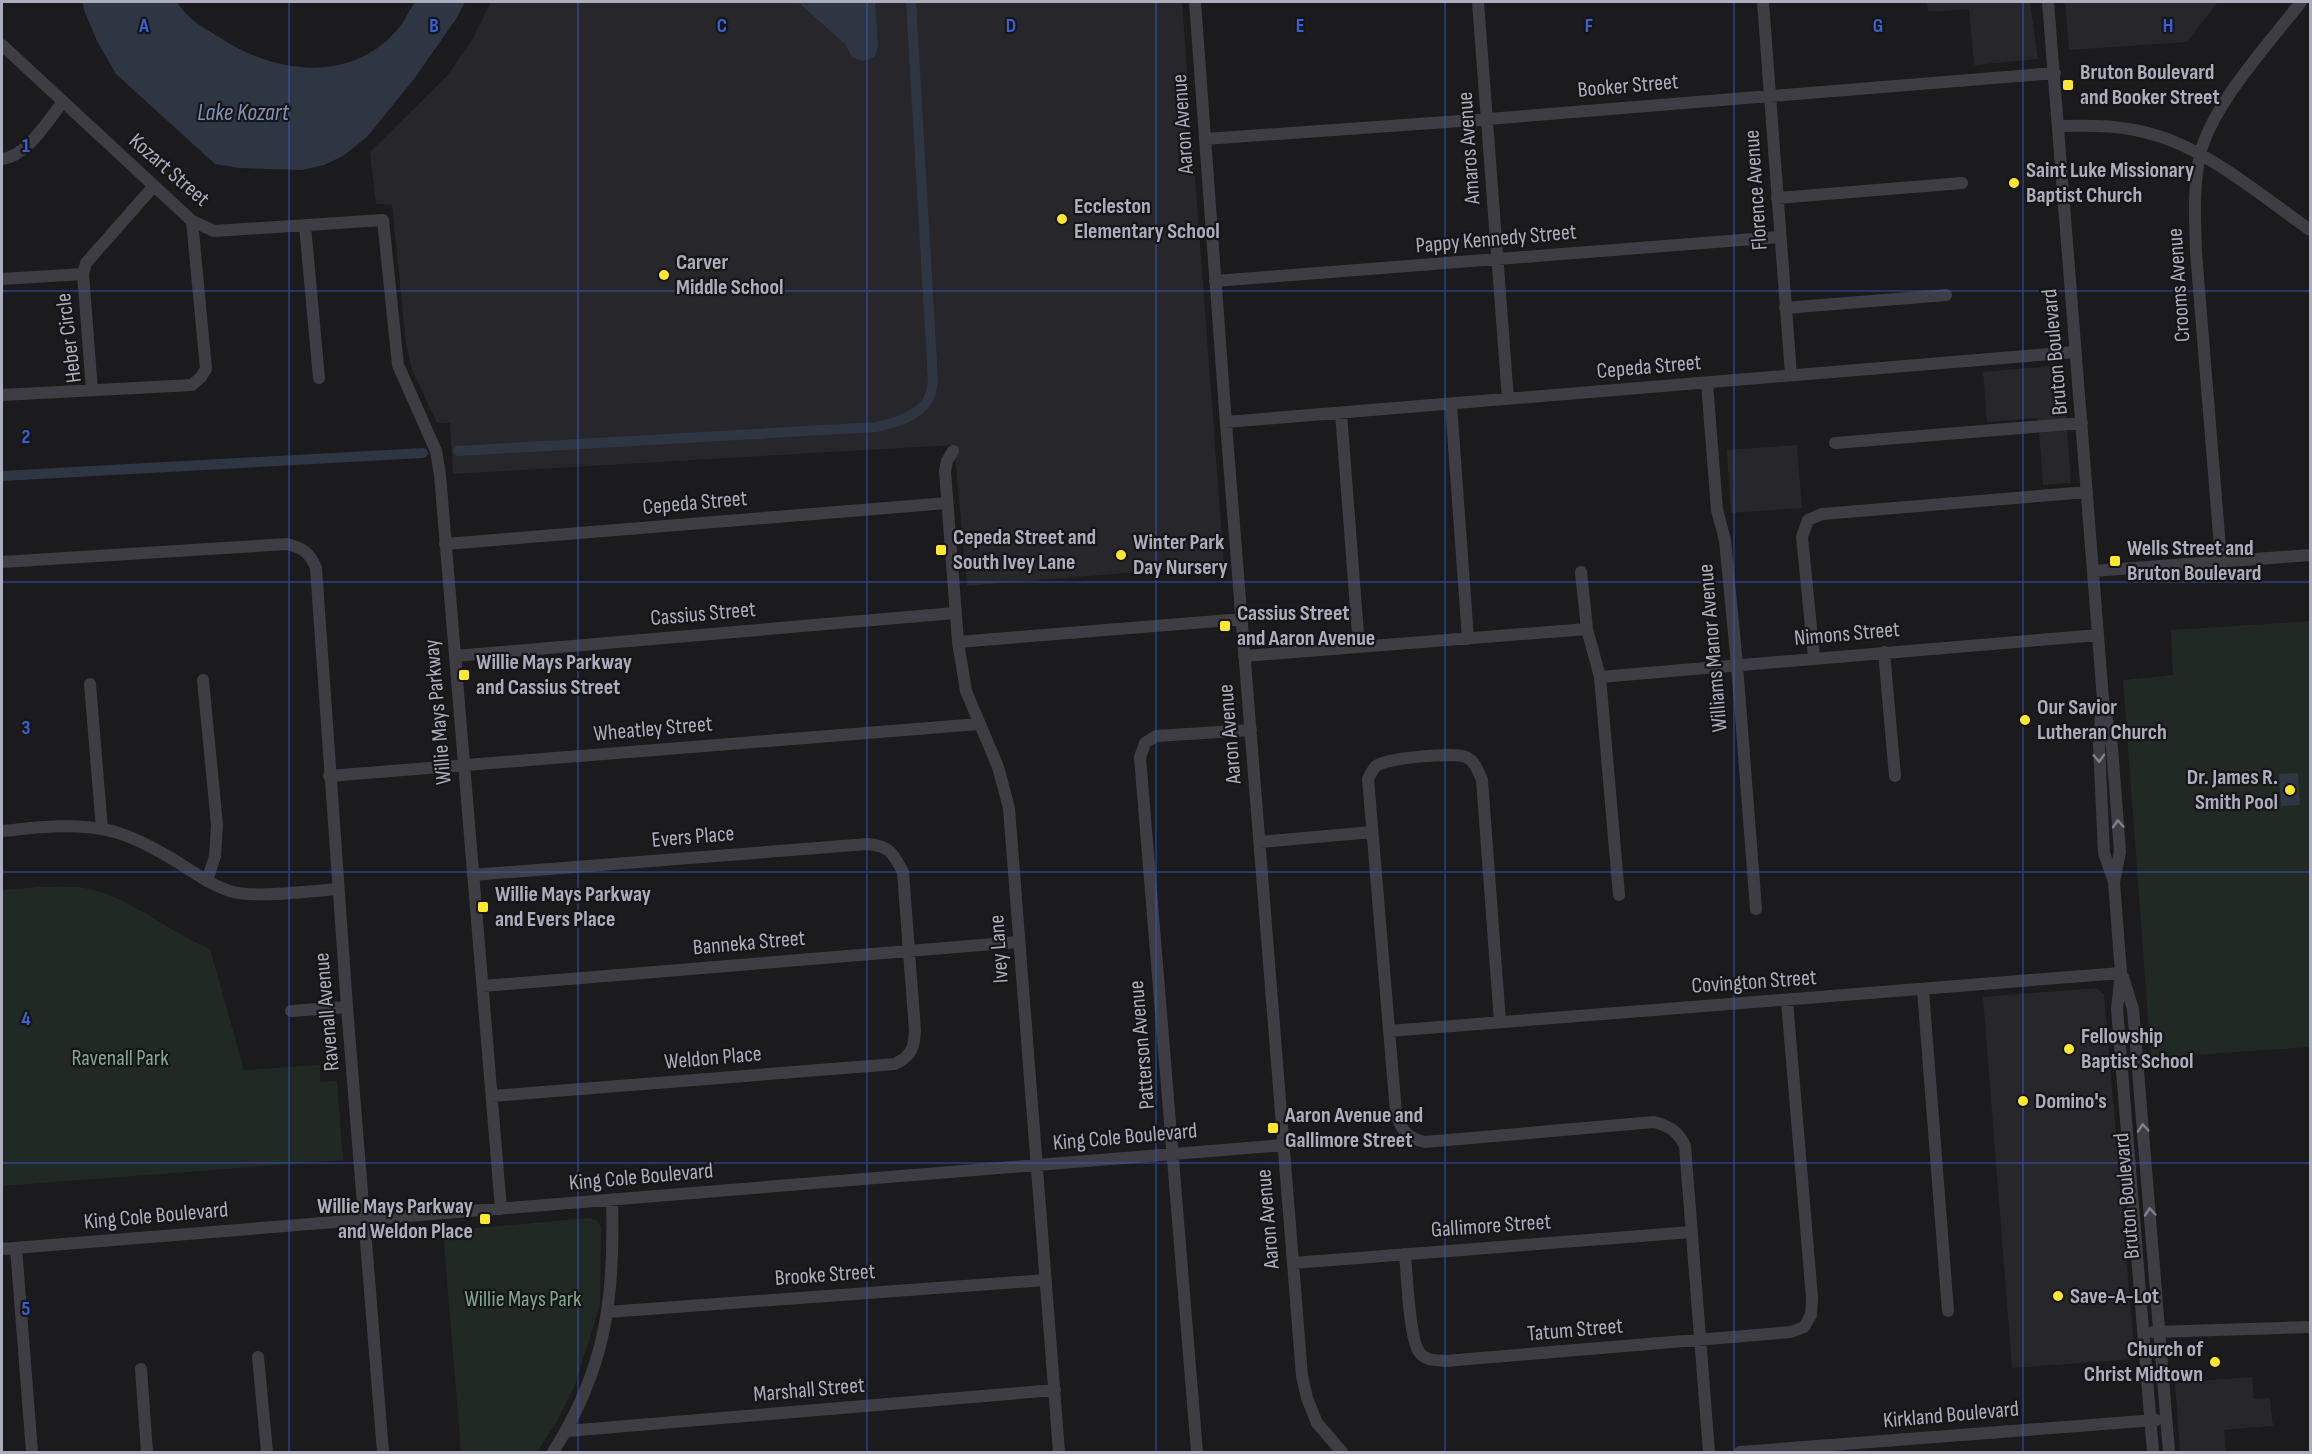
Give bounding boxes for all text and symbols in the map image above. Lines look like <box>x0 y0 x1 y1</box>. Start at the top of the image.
text: A <box>138 14 149 38</box>
text: B <box>429 14 439 38</box>
text: C <box>717 14 727 38</box>
text: D <box>1006 14 1016 38</box>
text: E <box>1296 14 1304 38</box>
text: F <box>1585 14 1593 38</box>
text: G <box>1873 14 1883 38</box>
text: H <box>2163 14 2173 38</box>
place label: Bruton Boulevard and Booker Street <box>2080 59 2220 111</box>
street label: Booker Street <box>1576 68 1680 104</box>
street label: Aaron Avenue <box>1166 73 1200 176</box>
marker: Bruton Boulevard and Booker Street <box>2061 78 2075 92</box>
street label: Amaros Avenue <box>1452 91 1486 206</box>
water label: Lake Kozart <box>197 98 290 127</box>
street label: Kozart Street <box>123 128 215 213</box>
street label: Florence Avenue <box>1738 129 1774 251</box>
text: 1 <box>22 134 30 158</box>
place label: Saint Luke Missionary Baptist Church <box>2026 157 2194 209</box>
marker: Saint Luke Missionary Baptist Church <box>2007 176 2021 190</box>
place label: Eccleston Elementary School <box>1074 193 1220 245</box>
marker: Eccleston Elementary School <box>1055 212 1069 226</box>
street label: Pappy Kennedy Street <box>1415 219 1578 259</box>
street label: Crooms Avenue <box>2162 227 2196 343</box>
place label: Carver Middle School <box>676 249 784 301</box>
marker: Carver Middle School <box>657 268 671 282</box>
street label: Bruton Boulevard <box>2036 288 2074 416</box>
street label: Heber Circle <box>50 292 88 384</box>
street label: Cepeda Street <box>1596 349 1703 385</box>
text: 2 <box>22 425 30 449</box>
street label: Cepeda Street <box>642 485 749 521</box>
place label: Cepeda Street and South Ivey Lane <box>953 524 1096 576</box>
place label: Winter Park Day Nursery <box>1133 529 1228 581</box>
place label: Wells Street and Bruton Boulevard <box>2127 535 2261 587</box>
marker: Cepeda Street and South Ivey Lane <box>934 543 948 557</box>
marker: Winter Park Day Nursery <box>1114 548 1128 562</box>
marker: Wells Street and Bruton Boulevard <box>2108 554 2122 568</box>
street label: Williams Manor Avenue <box>1692 563 1734 733</box>
street label: Cassius Street <box>649 596 757 632</box>
place label: Cassius Street and Aaron Avenue <box>1237 600 1375 652</box>
street label: Nimons Street <box>1793 616 1901 652</box>
marker: Cassius Street and Aaron Avenue <box>1218 619 1232 633</box>
street label: Willie Mays Parkway <box>418 638 458 786</box>
place label: Willie Mays Parkway and Cassius Street <box>476 649 632 701</box>
marker: Willie Mays Parkway and Cassius Street <box>457 668 471 682</box>
street label: Aaron Avenue <box>1212 683 1248 786</box>
place label: Our Savior Lutheran Church <box>2037 694 2167 746</box>
street label: Wheatley Street <box>593 710 714 748</box>
marker: Our Savior Lutheran Church <box>2018 713 2032 727</box>
text: 3 <box>22 716 31 740</box>
one-way arrow <box>2093 753 2106 762</box>
place label: Dr. James R. Smith Pool <box>2187 764 2278 816</box>
marker: Dr. James R. Smith Pool <box>2283 783 2297 797</box>
one-way arrow <box>2112 819 2125 828</box>
street label: Evers Place <box>650 820 736 854</box>
place label: Willie Mays Parkway and Evers Place <box>495 881 651 933</box>
marker: Willie Mays Parkway and Evers Place <box>476 900 490 914</box>
street label: Ivey Lane <box>983 914 1015 984</box>
street label: Banneka Street <box>692 925 807 961</box>
street label: Ravenall Avenue <box>308 952 346 1072</box>
street label: Covington Street <box>1691 964 1818 1000</box>
street label: Patterson Avenue <box>1123 979 1161 1111</box>
text: 4 <box>21 1007 31 1031</box>
place label: Fellowship Baptist School <box>2081 1023 2194 1075</box>
street label: Weldon Place <box>663 1040 763 1076</box>
marker: Fellowship Baptist School <box>2062 1042 2076 1056</box>
park label: Ravenall Park <box>71 1045 169 1072</box>
place label: Domino's <box>2035 1088 2107 1115</box>
marker: Domino's <box>2016 1094 2030 1108</box>
place label: Aaron Avenue and Gallimore Street <box>1284 1102 1423 1154</box>
street label: King Cole Boulevard <box>1052 1117 1198 1157</box>
marker: Aaron Avenue and Gallimore Street <box>1266 1121 1280 1135</box>
one-way arrow <box>2137 1123 2150 1132</box>
street label: Bruton Boulevard <box>2108 1132 2146 1260</box>
street label: King Cole Boulevard <box>568 1157 714 1197</box>
street label: Aaron Avenue <box>1250 1168 1286 1271</box>
place label: Willie Mays Parkway and Weldon Place <box>317 1193 473 1245</box>
street label: King Cole Boulevard <box>83 1196 229 1236</box>
street label: Gallimore Street <box>1430 1208 1552 1244</box>
one-way arrow <box>2144 1208 2157 1217</box>
marker: Willie Mays Parkway and Weldon Place <box>478 1212 492 1226</box>
street label: Brooke Street <box>774 1258 877 1292</box>
place label: Save-A-Lot <box>2070 1283 2159 1310</box>
park label: Willie Mays Park <box>465 1286 582 1313</box>
marker: Save-A-Lot <box>2051 1289 2065 1303</box>
text: 5 <box>22 1297 31 1321</box>
street label: Tatum Street <box>1526 1312 1624 1348</box>
place label: Church of Christ Midtown <box>2084 1336 2204 1388</box>
marker: Church of Christ Midtown <box>2208 1355 2222 1369</box>
street label: Marshall Street <box>752 1372 866 1408</box>
street label: Kirkland Boulevard <box>1882 1396 2020 1434</box>

